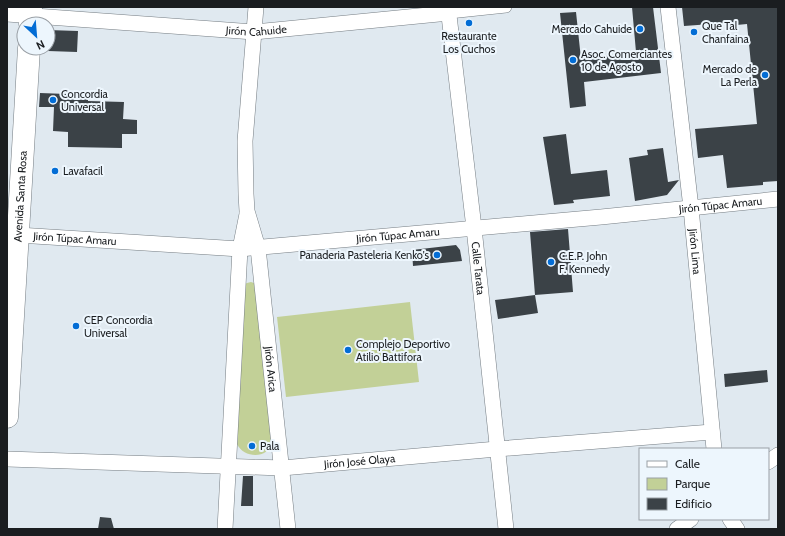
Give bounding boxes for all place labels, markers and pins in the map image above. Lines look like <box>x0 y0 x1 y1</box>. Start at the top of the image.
marker: Restaurante Los Cuchos <box>464 18 474 28</box>
place label: Que Tal Chanfaina <box>702 19 749 46</box>
place label: Mercado Cahuide <box>551 22 632 36</box>
marker: Mercado Cahuide <box>635 24 645 34</box>
marker: Que Tal Chanfaina <box>689 27 699 37</box>
place label: Restaurante Los Cuchos <box>441 29 497 56</box>
place label: Asoc. Comerciantes 10 de Agosto <box>581 47 672 74</box>
marker: Asoc. Comerciantes 10 de Agosto <box>568 55 578 65</box>
place label: Mercado de La Perla <box>703 62 758 89</box>
marker: Mercado de La Perla <box>760 70 770 80</box>
place label: Concordia Universal <box>61 87 109 114</box>
marker: Concordia Universal <box>48 95 58 105</box>
place label: Lavafacil <box>63 164 103 178</box>
marker: Lavafacil <box>50 166 60 176</box>
place label: Panaderia Pasteleria Kenko's <box>299 248 429 262</box>
place label: C.E.P. John F. Kennedy <box>559 249 610 276</box>
marker: Panaderia Pasteleria Kenko's <box>432 250 442 260</box>
marker: C.E.P. John F. Kennedy <box>546 257 556 267</box>
place label: CEP Concordia Universal <box>84 313 153 340</box>
marker: CEP Concordia Universal <box>71 321 81 331</box>
place label: Complejo Deportivo Atilio Battifora <box>356 337 450 364</box>
marker: Complejo Deportivo Atilio Battifora <box>343 345 353 355</box>
place label: Pala <box>260 439 280 453</box>
marker: Pala <box>247 441 257 451</box>

